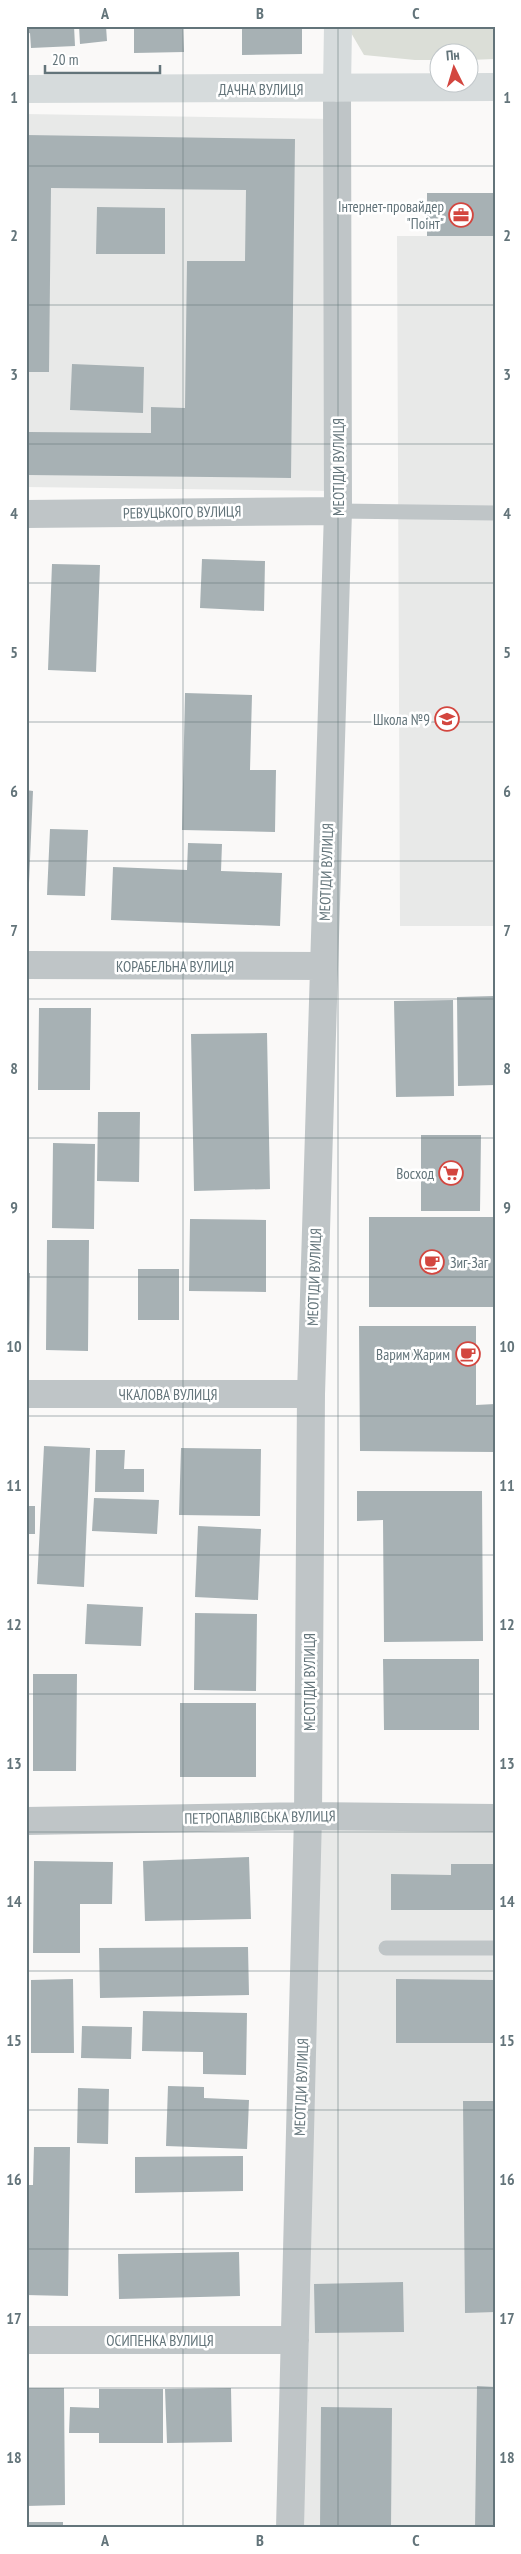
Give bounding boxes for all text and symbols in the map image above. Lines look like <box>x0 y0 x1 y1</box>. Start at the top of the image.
text: A <box>100 3 110 23</box>
text: B <box>256 3 264 23</box>
text: C <box>412 3 420 23</box>
scale bar <box>45 42 160 74</box>
north arrow <box>428 42 478 92</box>
text: Пн <box>445 45 460 65</box>
text: 20 m <box>52 50 78 69</box>
street label: ДАЧНА ВУЛИЦЯ <box>219 80 303 99</box>
text: 1 <box>10 87 18 107</box>
text: 1 <box>503 87 511 107</box>
place label: Інтернет-провайдер "Поінт" <box>338 197 444 233</box>
office icon: Інтернет-провайдер "Поінт" <box>448 202 474 228</box>
text: 2 <box>10 225 18 245</box>
text: 2 <box>503 225 511 245</box>
text: 3 <box>10 364 18 384</box>
text: 3 <box>503 364 511 384</box>
street label: МЕОТІДИ ВУЛИЦЯ <box>329 418 348 516</box>
street label: РЕВУЦЬКОГО ВУЛИЦЯ <box>123 501 241 523</box>
text: 4 <box>10 503 18 523</box>
text: 4 <box>503 503 511 523</box>
text: 5 <box>10 642 18 662</box>
text: 5 <box>503 642 511 662</box>
school or university icon: Школа №9 <box>434 706 460 732</box>
place label: Школа №9 <box>373 710 430 729</box>
text: 6 <box>10 781 18 801</box>
text: 6 <box>503 781 511 801</box>
street label: МЕОТІДИ ВУЛИЦЯ <box>315 823 337 921</box>
text: 7 <box>10 920 18 940</box>
text: 7 <box>503 920 511 940</box>
street label: КОРАБЕЛЬНА ВУЛИЦЯ <box>116 957 234 976</box>
text: 8 <box>10 1058 18 1078</box>
text: 8 <box>503 1058 511 1078</box>
supermarket icon: Восход <box>438 1160 464 1186</box>
place label: Восход <box>396 1164 434 1183</box>
text: 9 <box>10 1197 18 1217</box>
text: 9 <box>503 1197 511 1217</box>
street label: МЕОТІДИ ВУЛИЦЯ <box>303 1228 325 1326</box>
cafe icon: Зиг-Заг <box>419 1249 445 1275</box>
place label: Зиг-Заг <box>450 1253 489 1272</box>
text: 10 <box>6 1336 22 1356</box>
text: 10 <box>499 1336 515 1356</box>
cafe icon: Варим Жарим <box>455 1341 481 1367</box>
place label: Варим Жарим <box>376 1345 450 1364</box>
street label: ЧКАЛОВА ВУЛИЦЯ <box>119 1385 217 1404</box>
text: 11 <box>6 1475 22 1495</box>
text: 11 <box>499 1475 515 1495</box>
text: 12 <box>6 1614 22 1634</box>
text: 12 <box>499 1614 515 1634</box>
street label: МЕОТІДИ ВУЛИЦЯ <box>300 1633 319 1731</box>
text: 13 <box>6 1753 22 1773</box>
text: 13 <box>499 1753 515 1773</box>
street label: ПЕТРОПАВЛІВСЬКА ВУЛИЦЯ <box>184 1806 336 1828</box>
text: 14 <box>6 1891 22 1911</box>
text: 14 <box>499 1891 515 1911</box>
text: 15 <box>6 2030 22 2050</box>
text: 15 <box>499 2030 515 2050</box>
street label: МЕОТІДИ ВУЛИЦЯ <box>290 2038 312 2136</box>
text: 16 <box>6 2169 22 2189</box>
text: 16 <box>499 2169 515 2189</box>
text: 17 <box>6 2308 22 2328</box>
text: 17 <box>499 2308 515 2328</box>
street label: ОСИПЕНКА ВУЛИЦЯ <box>106 2331 214 2350</box>
text: 18 <box>6 2447 22 2467</box>
text: 18 <box>499 2447 515 2467</box>
text: A <box>100 2530 110 2550</box>
text: B <box>256 2530 264 2550</box>
text: C <box>412 2530 420 2550</box>

